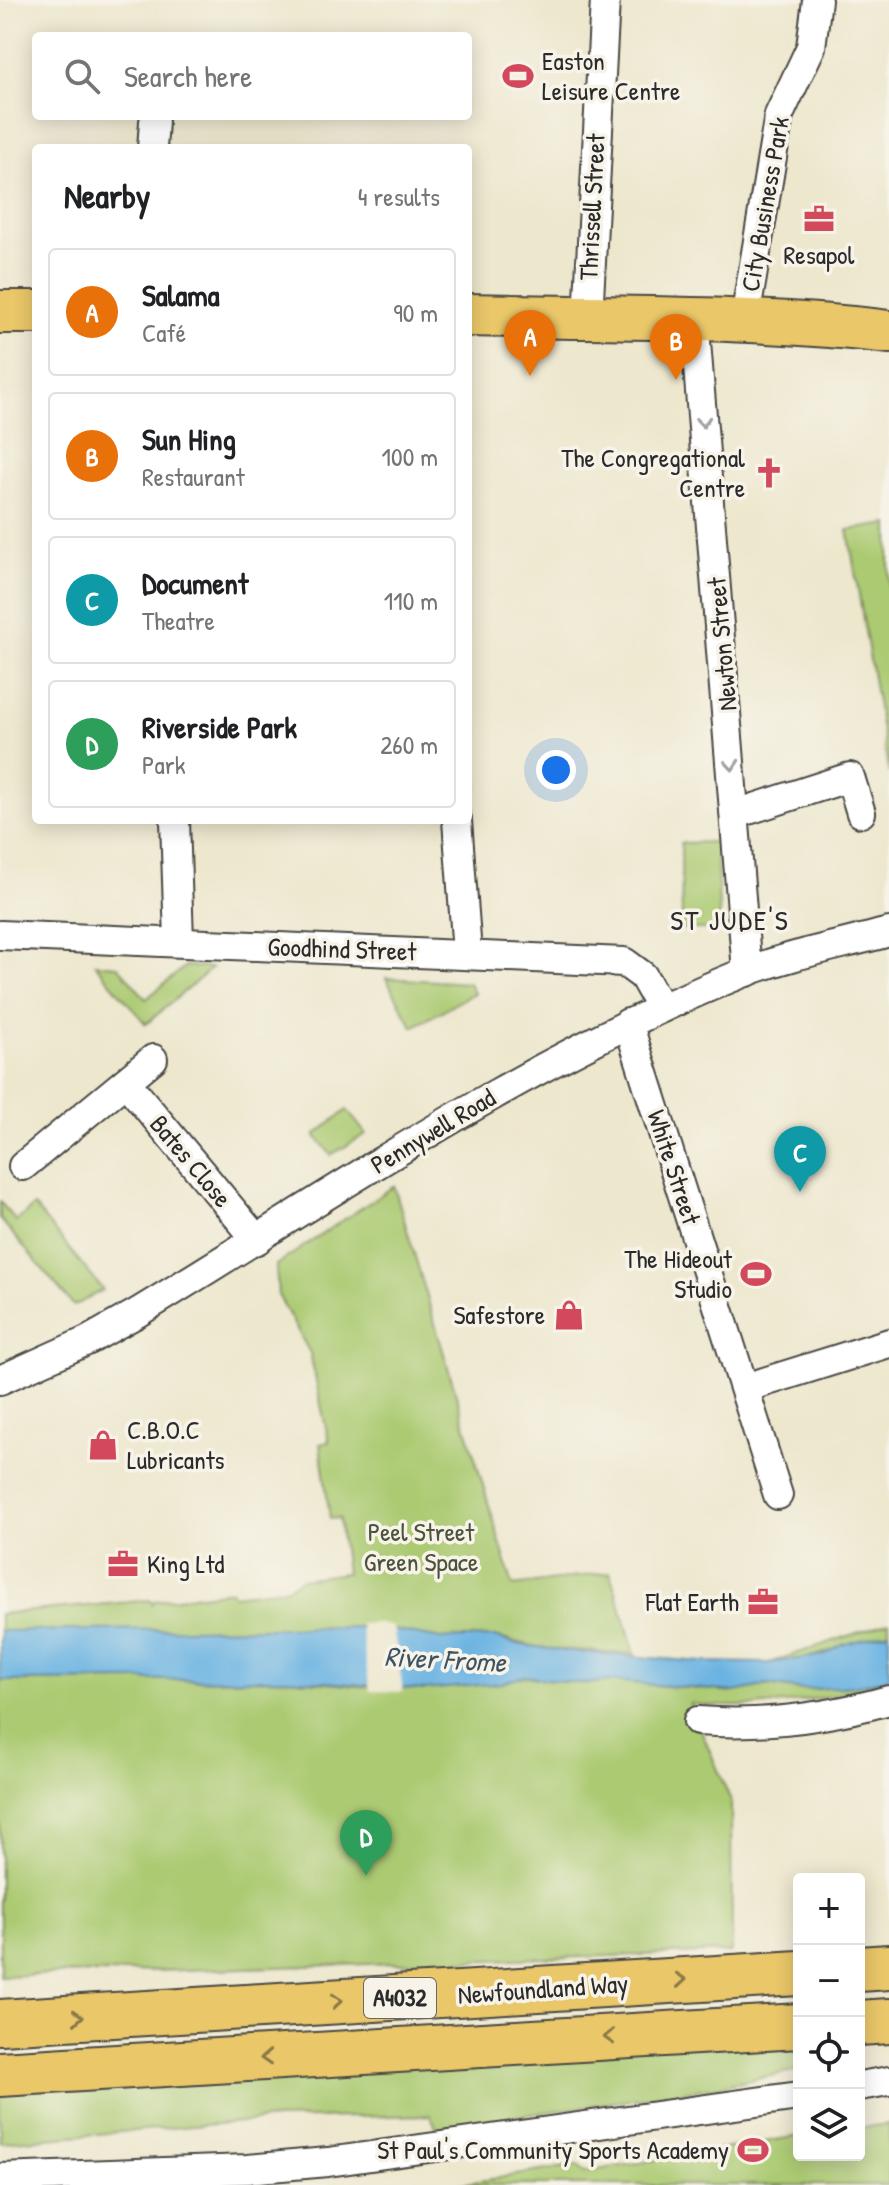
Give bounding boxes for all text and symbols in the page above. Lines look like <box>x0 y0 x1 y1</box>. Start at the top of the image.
search box <box>32 32 472 120</box>
place label: Easton Leisure Centre <box>542 43 680 108</box>
icon: search <box>60 54 104 98</box>
text: Search here <box>124 56 252 96</box>
sports icon: Easton Leisure Centre <box>501 59 535 93</box>
street label: City Business Park <box>732 114 797 294</box>
street label: Thrissell Street <box>570 132 613 281</box>
text: Nearby <box>64 173 150 219</box>
text: 4 results <box>358 179 440 214</box>
office icon: Resapol <box>802 202 836 236</box>
place label: Resapol <box>784 237 855 272</box>
text: Salama <box>142 275 219 315</box>
text: A <box>86 295 98 330</box>
text: 90 m <box>393 295 438 330</box>
pin: A <box>504 310 556 376</box>
pin: B <box>650 314 702 380</box>
text: Café <box>142 315 186 350</box>
one-way arrow <box>694 416 711 429</box>
text: Sun Hing <box>142 419 236 459</box>
text: B <box>85 439 99 474</box>
text: 100 m <box>382 439 438 474</box>
place label: The Congregational Centre <box>561 440 745 505</box>
church icon: The Congregational Centre <box>752 456 786 490</box>
text: Restaurant <box>142 459 245 494</box>
text: Document <box>142 563 248 603</box>
street label: Newton Street <box>698 575 745 712</box>
text: C <box>85 583 99 618</box>
text: 110 m <box>384 583 438 618</box>
text: Theatre <box>142 603 215 638</box>
text: Riverside Park <box>142 707 297 747</box>
text: D <box>86 727 98 762</box>
text: 260 m <box>380 727 438 762</box>
text: Park <box>142 747 186 782</box>
your location <box>536 750 576 790</box>
one-way arrow <box>723 759 740 772</box>
district label: ST JUDE'S <box>670 901 790 939</box>
street label: Goodhind Street <box>267 928 418 969</box>
street label: Pennywell Road <box>364 1080 502 1182</box>
street label: White Street <box>640 1105 710 1230</box>
street label: Bates Close <box>142 1107 240 1214</box>
pin: C <box>774 1126 826 1192</box>
place label: The Hideout Studio <box>624 1241 733 1306</box>
sports icon: The Hideout Studio <box>739 1257 773 1291</box>
place label: Safestore <box>453 1297 545 1332</box>
shop icon: Safestore <box>552 1298 586 1332</box>
place label: C.B.O.C Lubricants <box>127 1412 225 1477</box>
shop icon: C.B.O.C Lubricants <box>86 1428 120 1462</box>
park label: Peel Street Green Space <box>364 1514 478 1579</box>
place label: King Ltd <box>147 1546 224 1581</box>
office icon: King Ltd <box>106 1547 140 1581</box>
place label: Flat Earth <box>645 1584 739 1619</box>
office icon: Flat Earth <box>746 1585 780 1619</box>
water label: River Frome <box>383 1637 508 1681</box>
pin: D <box>340 1810 392 1876</box>
map controls <box>793 1873 865 2161</box>
button: + <box>793 1873 865 1945</box>
button: − <box>793 1945 865 2017</box>
street label: Newfoundland Way <box>457 1965 629 2012</box>
one-way arrow <box>675 1972 688 1989</box>
road number: A4032 <box>364 1978 436 2018</box>
one-way arrow <box>331 1993 344 2010</box>
one-way arrow <box>72 2009 85 2026</box>
button: locate <box>793 2017 865 2089</box>
one-way arrow <box>602 2029 615 2046</box>
one-way arrow <box>259 2049 272 2066</box>
button: layers <box>793 2089 865 2161</box>
place label: St Paul's Community Sports Academy <box>377 2132 729 2167</box>
sports icon: St Paul's Community Sports Academy <box>736 2133 770 2167</box>

